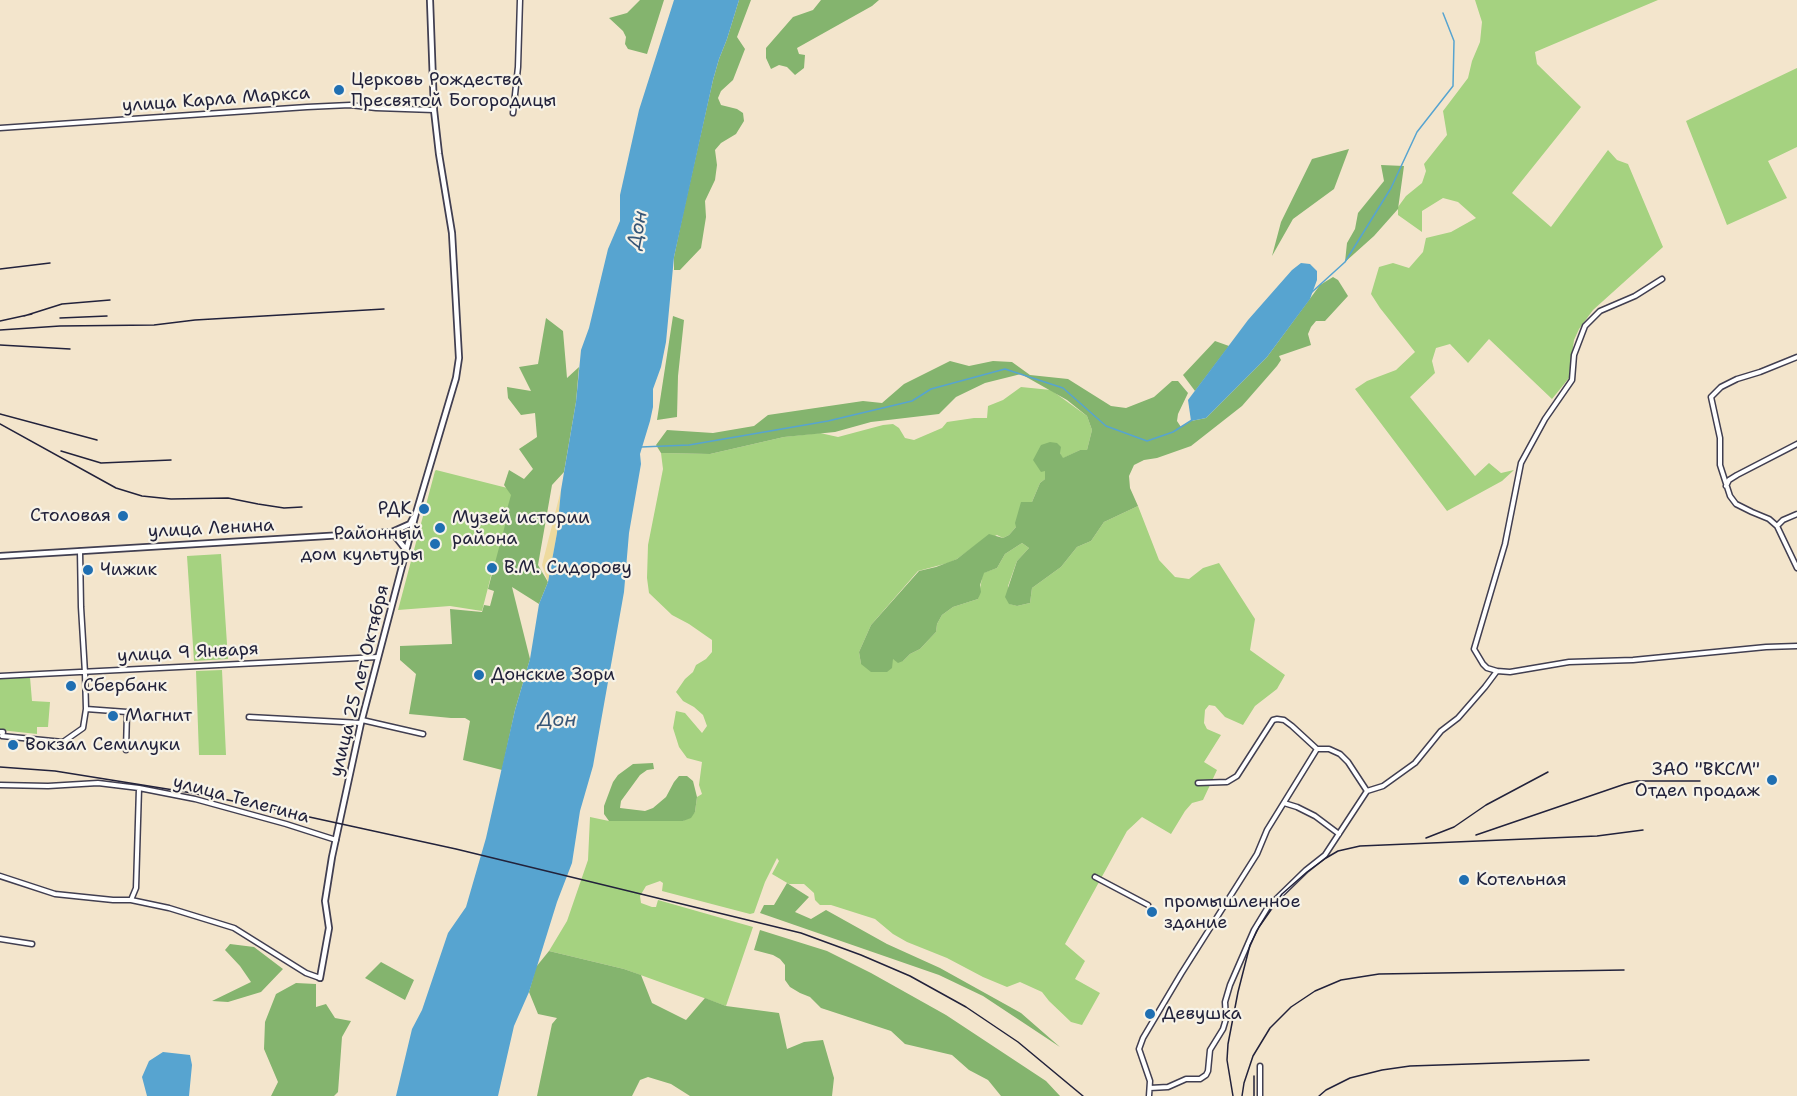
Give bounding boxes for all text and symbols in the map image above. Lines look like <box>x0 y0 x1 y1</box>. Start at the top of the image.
place label: Церковь Рождества Пресвятой Богородицы <box>351 69 556 112</box>
street label: улица Карла Маркса <box>121 83 311 117</box>
marker: Церковь Рождества Пресвятой Богородицы <box>332 83 346 97</box>
water label: Дон <box>623 209 653 251</box>
place label: РДК <box>378 498 412 520</box>
marker: РДК <box>417 502 431 516</box>
place label: Столовая <box>30 505 111 527</box>
place label: Музей истории района <box>452 507 590 550</box>
marker: Столовая <box>116 509 130 523</box>
street label: улица Ленина <box>147 515 275 543</box>
marker: Музей истории района <box>433 521 447 535</box>
place label: Районный дом культуры <box>301 523 423 566</box>
marker: Районный дом культуры <box>428 537 442 551</box>
place label: В.М. Сидорову <box>504 557 632 579</box>
place label: Чижик <box>100 559 157 581</box>
marker: В.М. Сидорову <box>485 561 499 575</box>
marker: Чижик <box>81 563 95 577</box>
street label: улица 25 лет Октября <box>326 583 394 779</box>
street label: улица 9 Января <box>117 639 259 667</box>
place label: Донские Зори <box>491 664 615 686</box>
marker: Донские Зори <box>472 668 486 682</box>
place label: Сбербанк <box>83 675 167 697</box>
marker: Сбербанк <box>64 679 78 693</box>
place label: Магнит <box>125 705 192 727</box>
marker: Магнит <box>106 709 120 723</box>
water label: Дон <box>538 709 576 733</box>
place label: Вокзал Семилуки <box>25 734 180 756</box>
marker: Вокзал Семилуки <box>6 738 20 752</box>
place label: ЗАО "ВКСМ" Отдел продаж <box>1635 759 1760 802</box>
street label: улица Телегина <box>170 771 312 829</box>
marker: ЗАО "ВКСМ" Отдел продаж <box>1765 773 1779 787</box>
place label: Котельная <box>1476 869 1567 891</box>
marker: Котельная <box>1457 873 1471 887</box>
place label: промышленное здание <box>1164 891 1301 934</box>
marker: промышленное здание <box>1145 905 1159 919</box>
place label: Девушка <box>1162 1003 1242 1025</box>
marker: Девушка <box>1143 1007 1157 1021</box>

